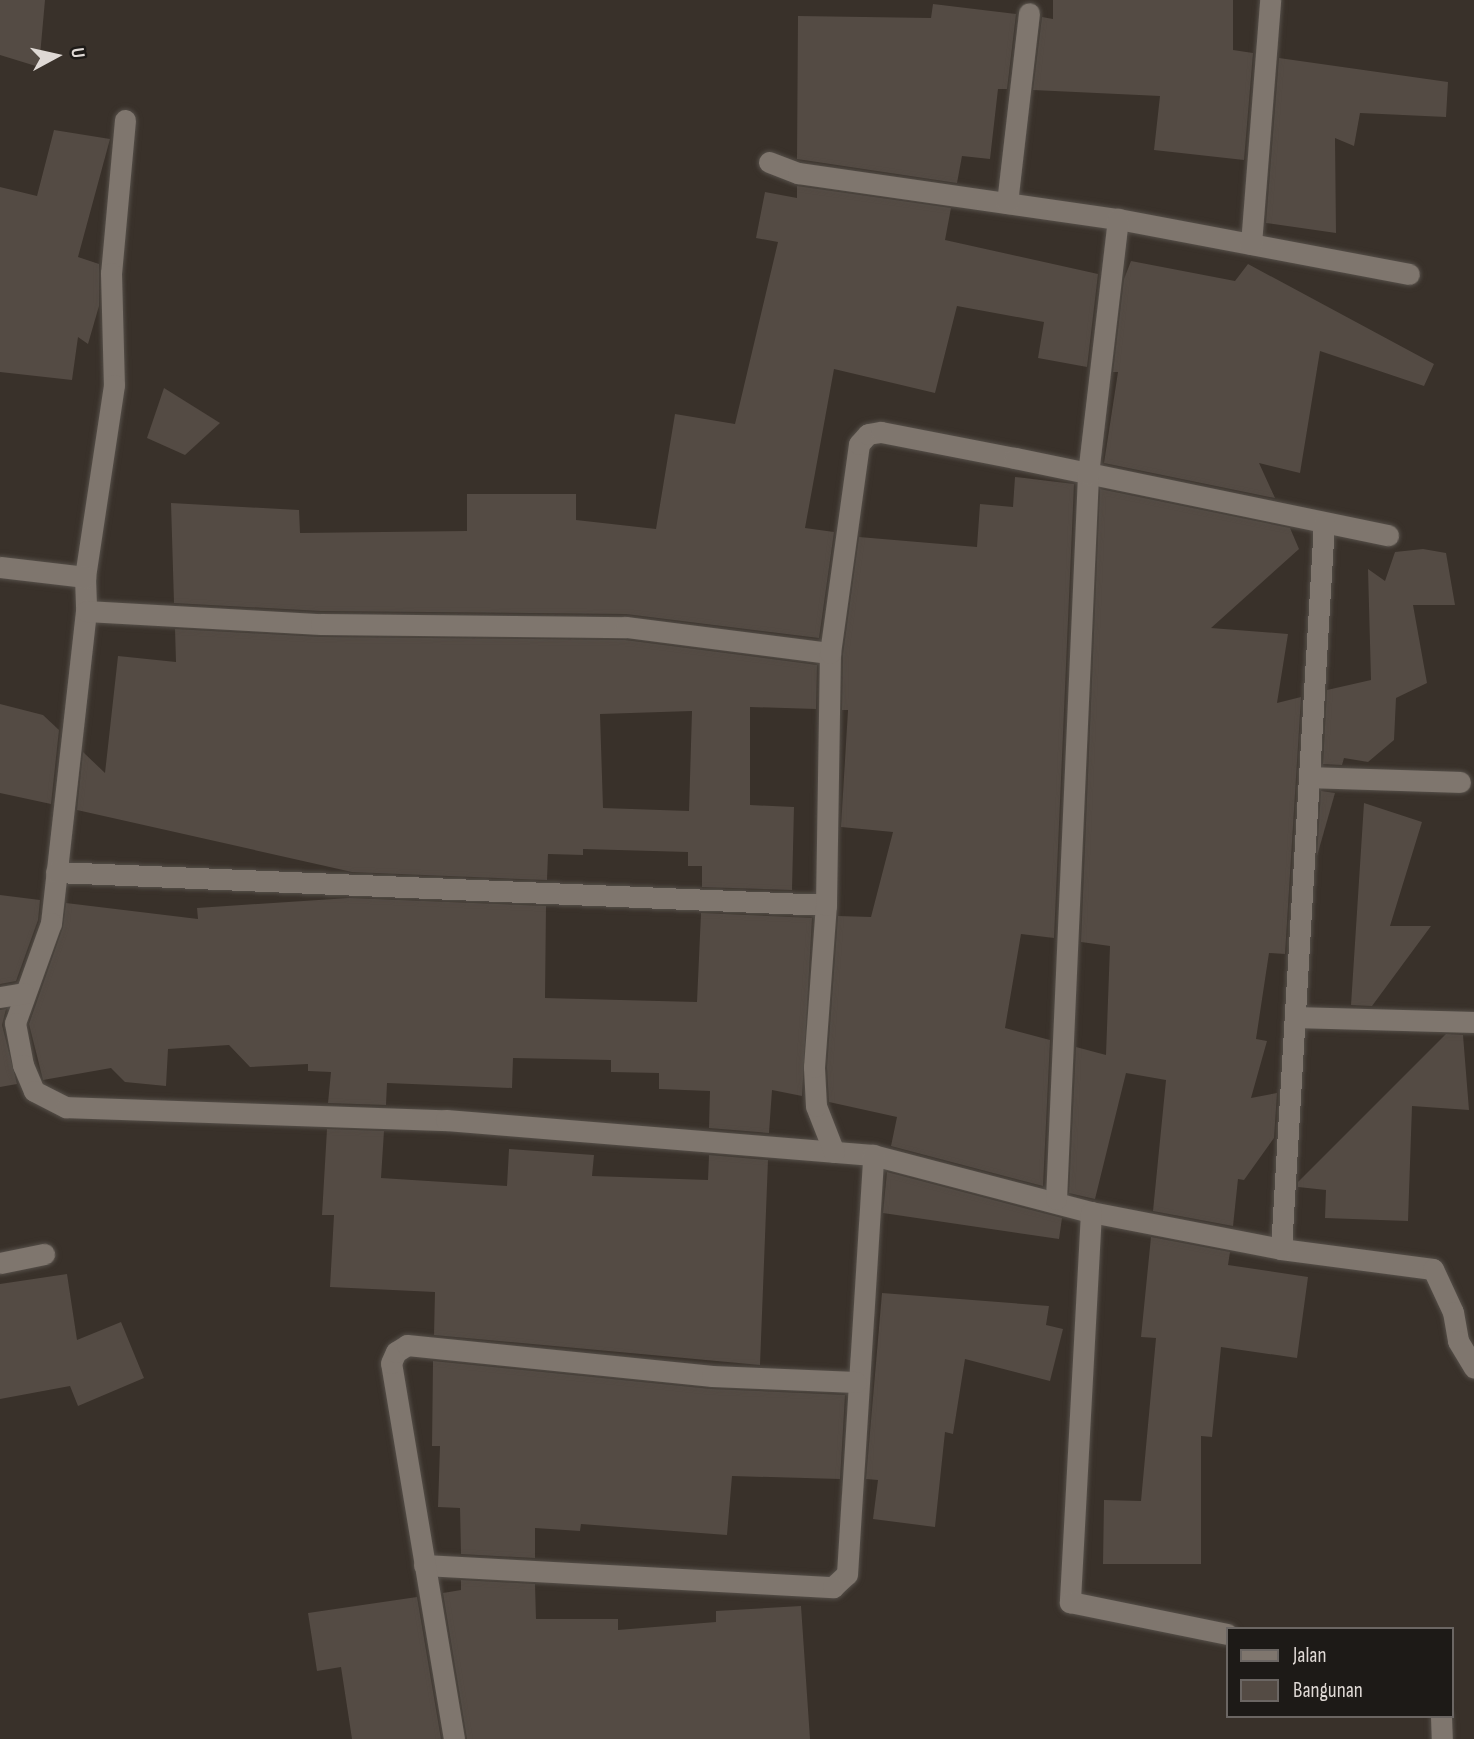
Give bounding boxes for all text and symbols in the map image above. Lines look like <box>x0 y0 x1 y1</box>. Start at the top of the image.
north arrow <box>21 21 91 91</box>
text: U <box>65 47 89 60</box>
legend <box>1226 1627 1453 1718</box>
text: Jalan <box>1293 1643 1326 1668</box>
text: Bangunan <box>1293 1678 1363 1703</box>

